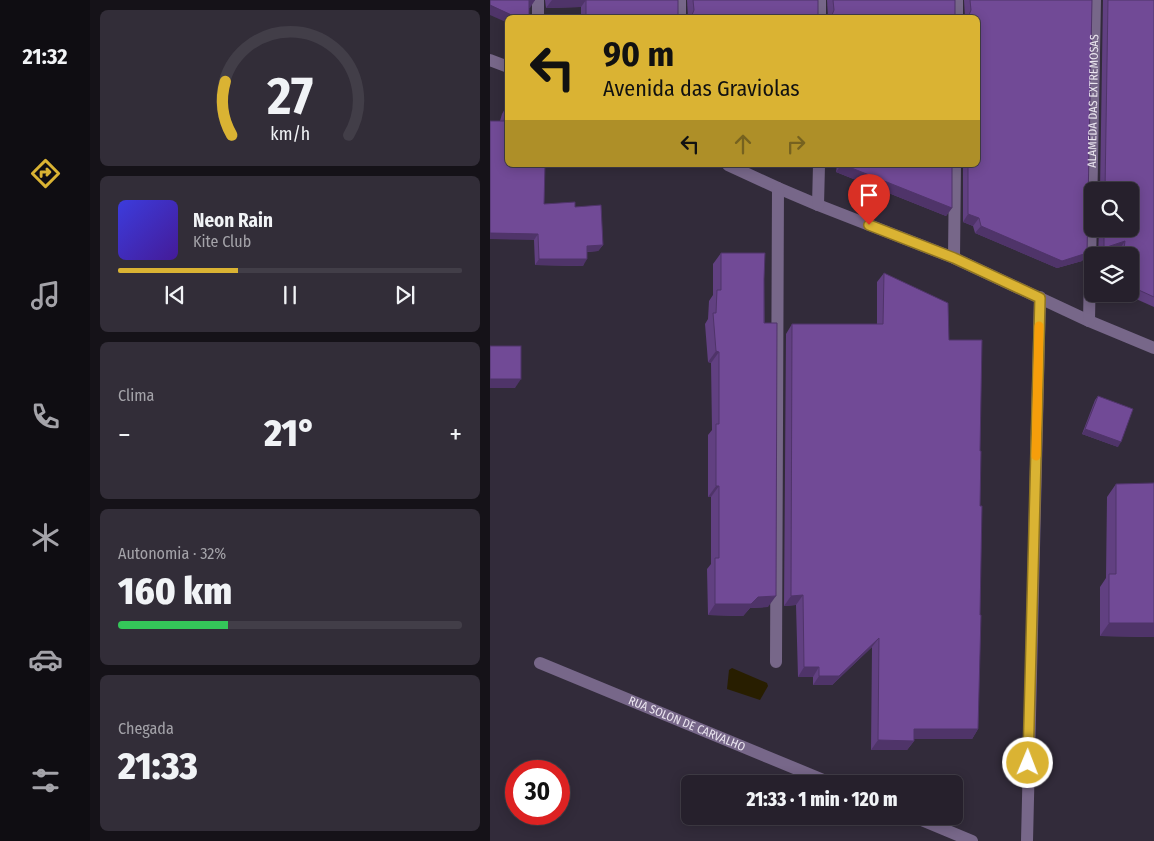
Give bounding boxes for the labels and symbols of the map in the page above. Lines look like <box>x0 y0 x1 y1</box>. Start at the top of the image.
street label: ALAMEDA DAS EXTREMOSAS <box>1085 34 1101 168</box>
pin <box>848 174 890 225</box>
street label: RUA SOLON DE CARVALHO <box>626 693 748 754</box>
position arrow <box>1001 736 1053 788</box>
speed limit sign: 30 <box>505 760 570 825</box>

